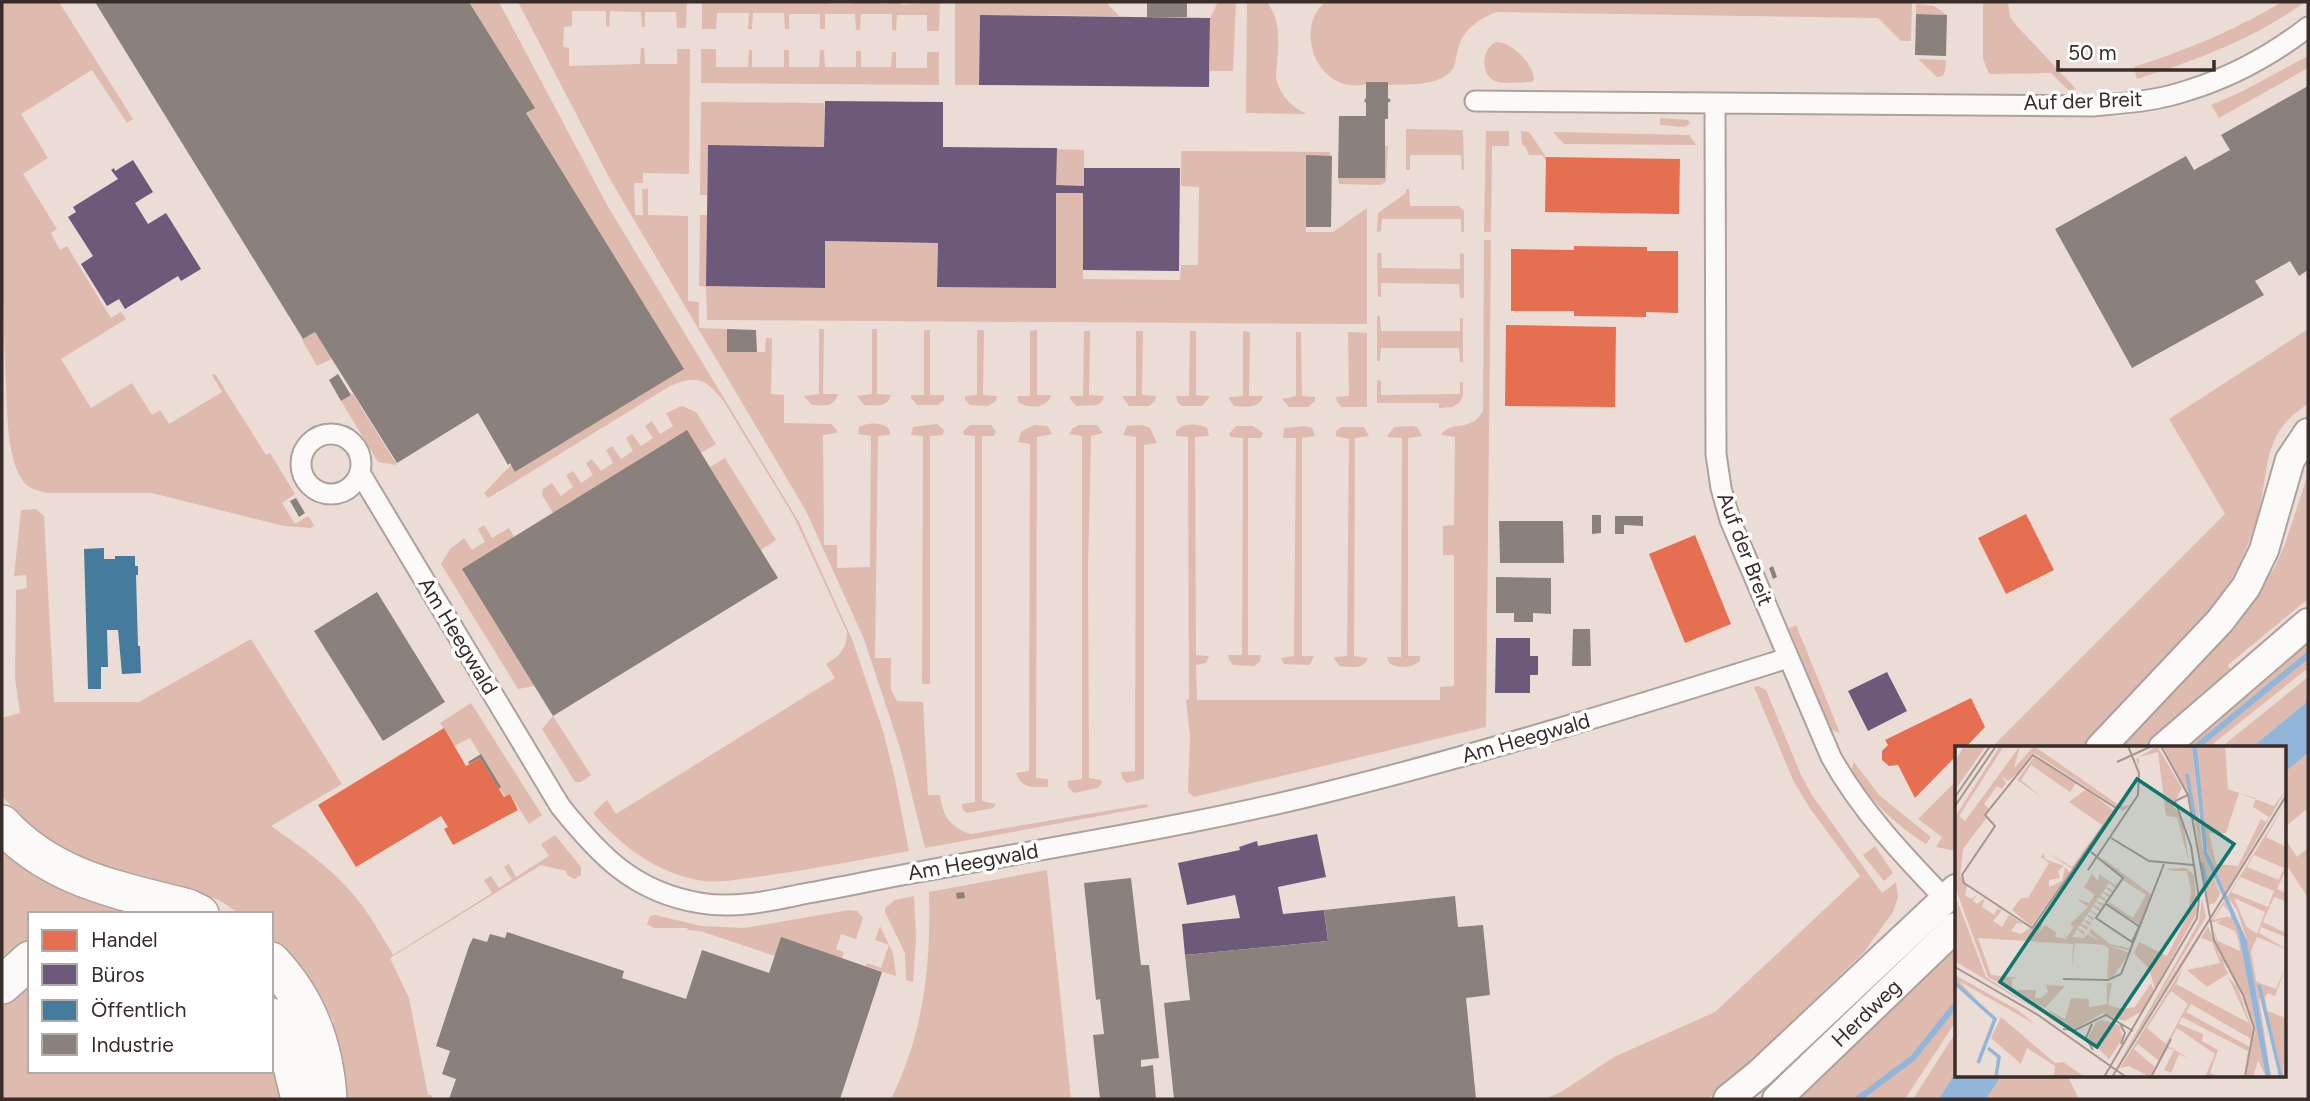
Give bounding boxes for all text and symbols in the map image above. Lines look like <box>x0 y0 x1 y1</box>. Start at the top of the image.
scale bar <box>2058 28 2214 72</box>
text: 50 m <box>2068 40 2117 65</box>
street label: Auf der Breit <box>2023 86 2143 115</box>
street label: Auf der Breit <box>1712 489 1779 609</box>
street label: Am Heegwald <box>414 573 503 699</box>
street label: Am Heegwald <box>1459 707 1593 768</box>
inset map <box>1955 746 2286 1076</box>
street label: Am Heegwald <box>906 838 1040 885</box>
legend <box>28 912 273 1073</box>
text: Handel <box>91 927 158 952</box>
text: Büros <box>91 962 145 987</box>
street label: Herdweg <box>1826 974 1906 1052</box>
text: Öffentlich <box>91 997 186 1022</box>
text: Industrie <box>91 1032 174 1057</box>

